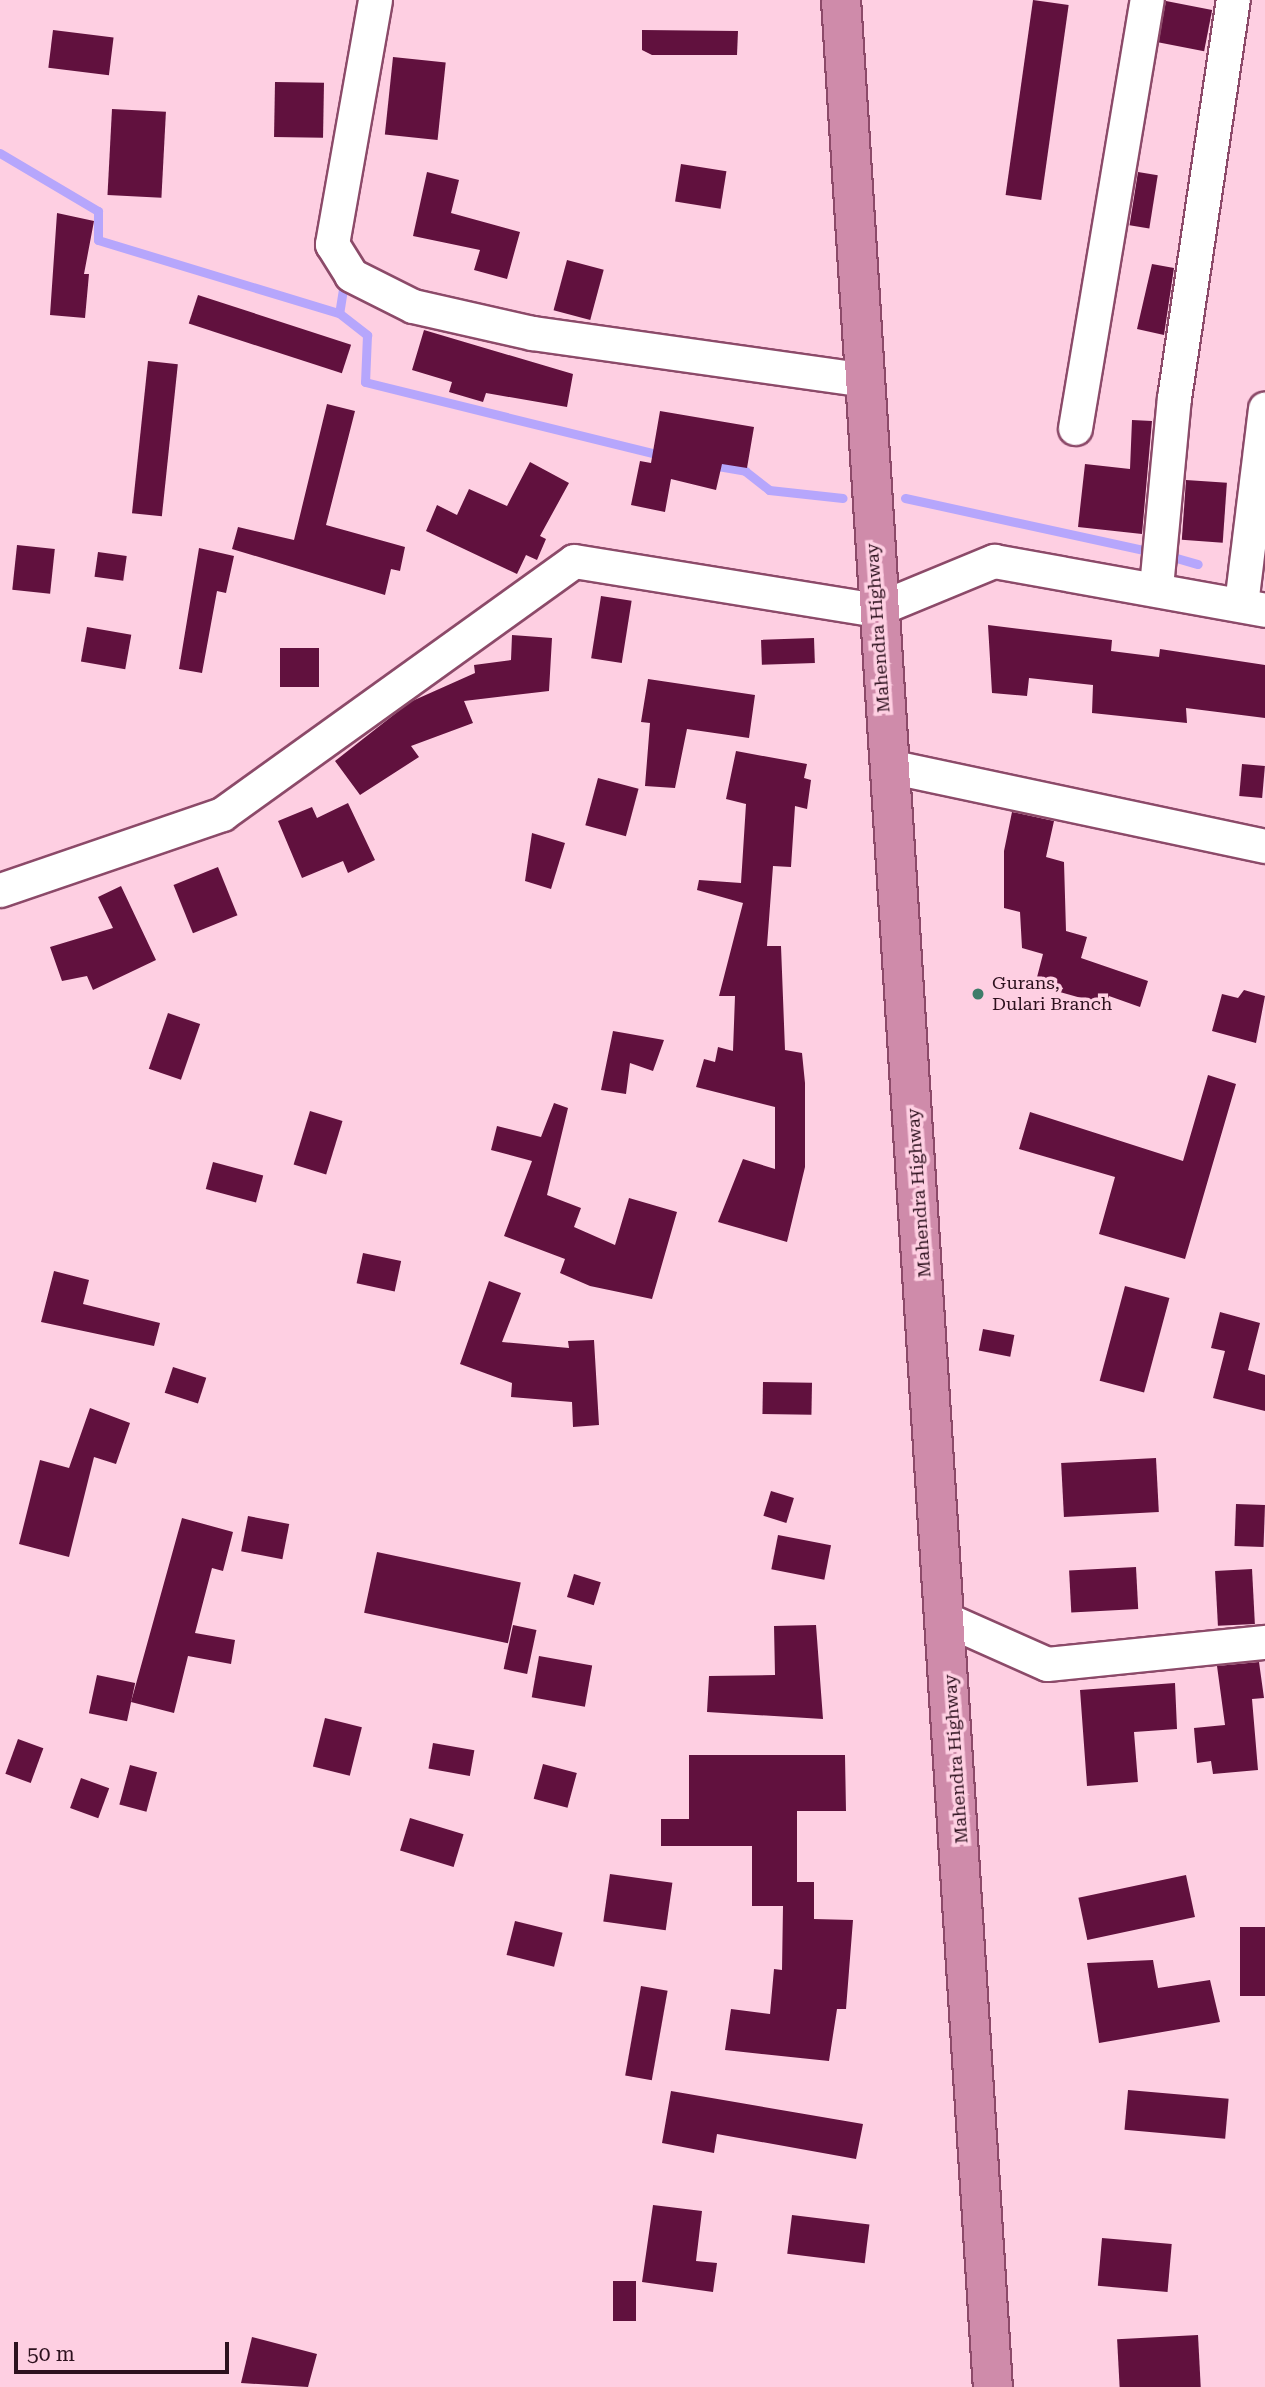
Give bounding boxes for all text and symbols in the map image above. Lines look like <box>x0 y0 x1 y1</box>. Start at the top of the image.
street label: Mahendra Highway <box>861 543 895 713</box>
place label: Gurans, Dulari Branch <box>992 973 1112 1016</box>
marker: Gurans, Dulari Branch <box>970 986 986 1002</box>
street label: Mahendra Highway <box>902 1108 936 1278</box>
street label: Mahendra Highway <box>939 1674 973 1844</box>
scale bar <box>18 2328 233 2372</box>
text: 50 m <box>27 2342 75 2366</box>

